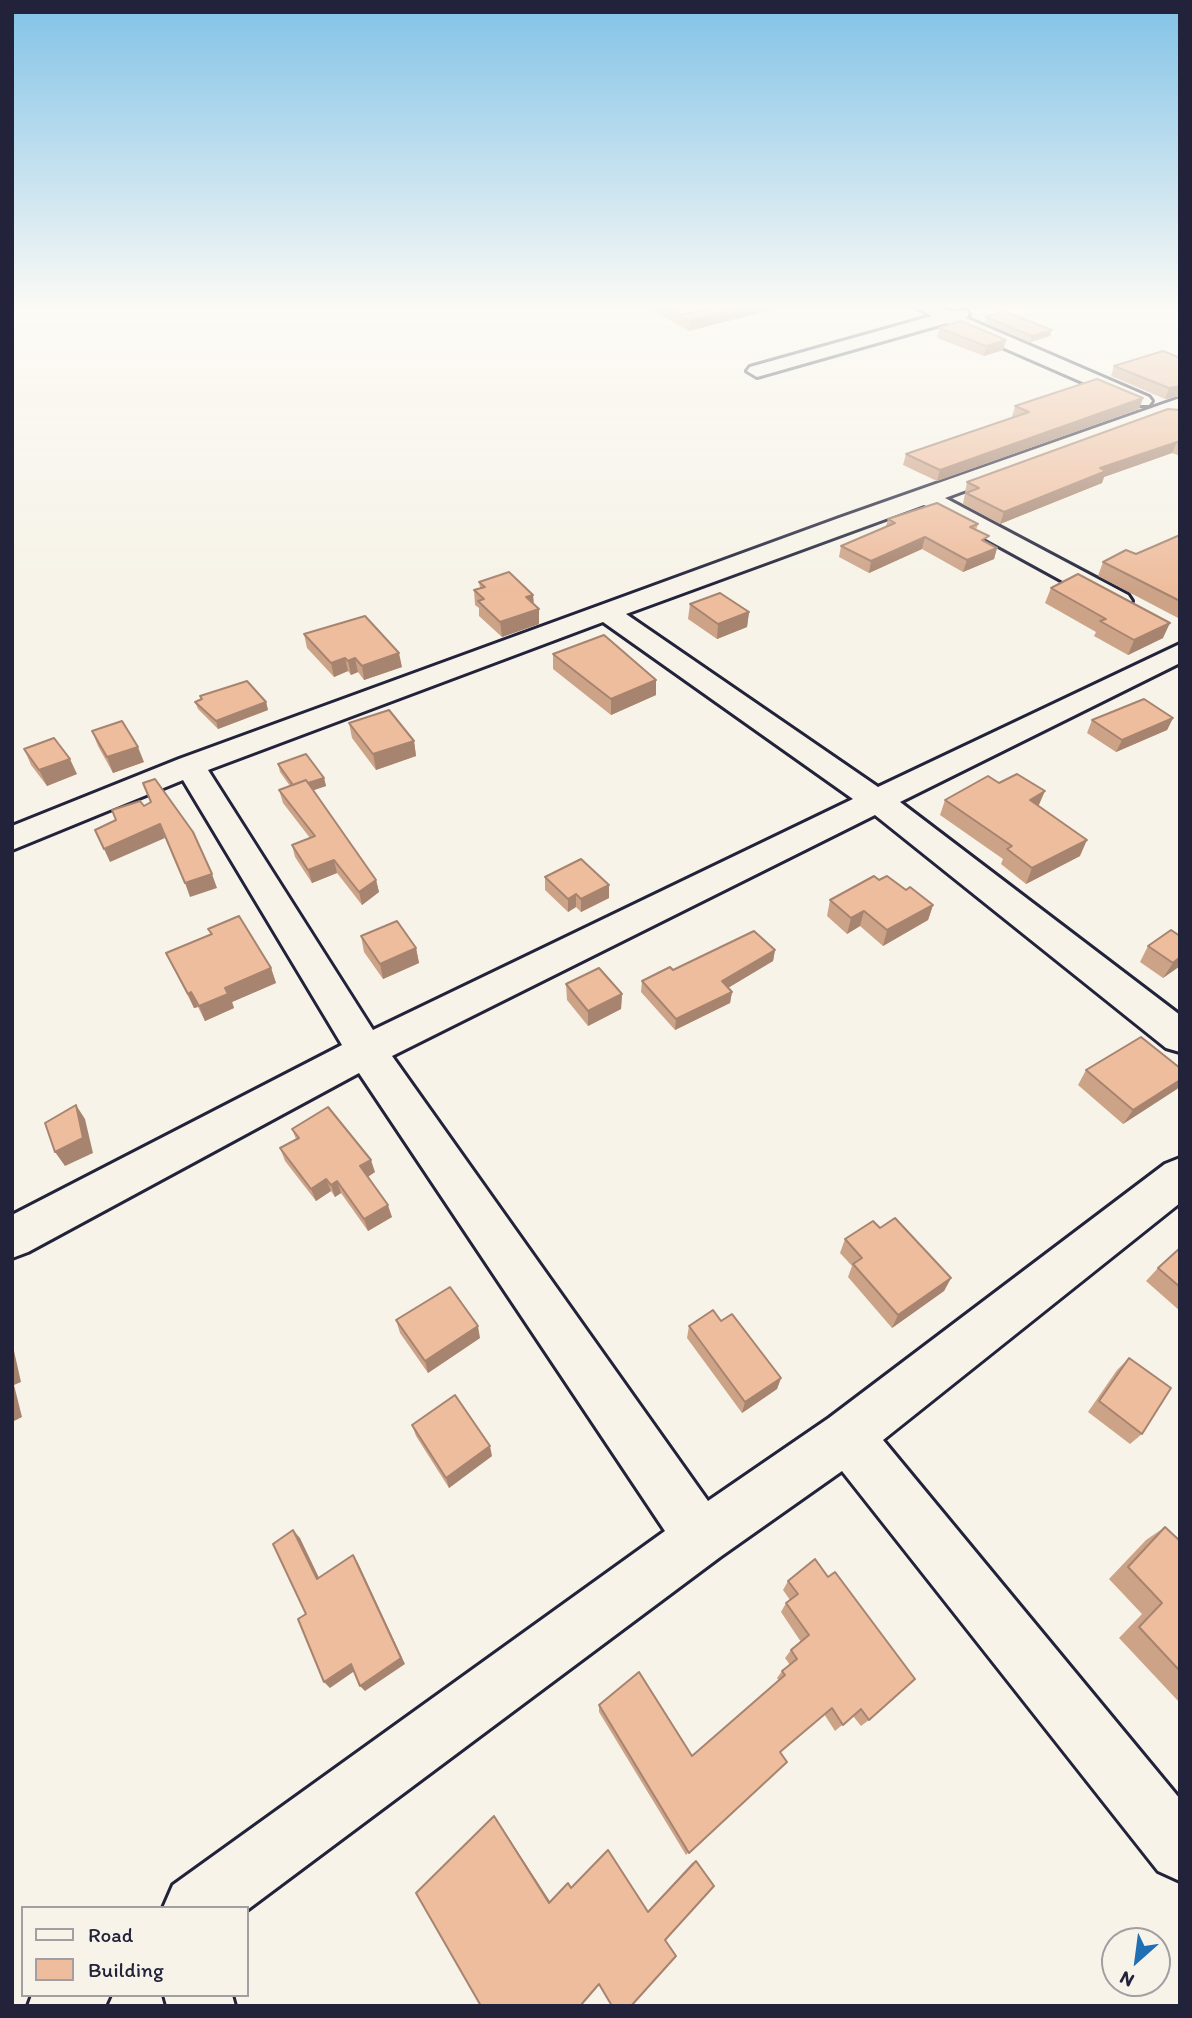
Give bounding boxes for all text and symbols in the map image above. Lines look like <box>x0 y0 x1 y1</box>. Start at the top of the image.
legend <box>21 1906 248 1997</box>
text: Road <box>88 1922 133 1947</box>
north arrow <box>1101 1927 1171 1997</box>
text: Building <box>88 1957 164 1982</box>
text: N <box>1116 1966 1138 1992</box>

